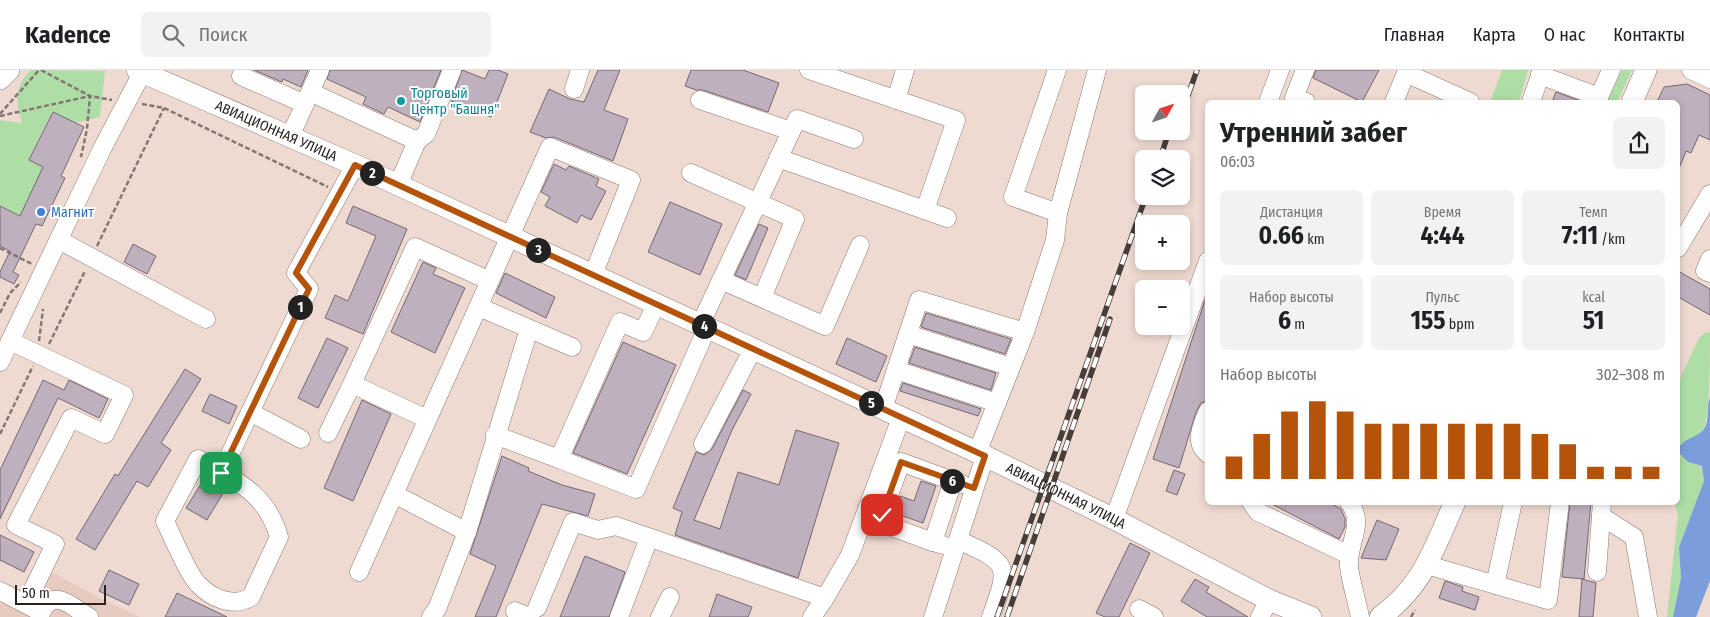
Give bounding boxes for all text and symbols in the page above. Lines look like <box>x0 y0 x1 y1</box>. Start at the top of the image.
search box <box>141 12 491 57</box>
text: Kadence <box>25 21 111 49</box>
icon: search <box>159 21 187 49</box>
text: Поиск <box>199 23 247 46</box>
text: Главная <box>1384 24 1445 46</box>
text: Карта <box>1473 24 1516 46</box>
text: О нас <box>1544 24 1585 46</box>
text: Контакты <box>1613 24 1685 46</box>
place label: Торговый Центр "Башня" <box>411 85 499 118</box>
north arrow <box>1135 85 1190 140</box>
map controls <box>1135 85 1190 335</box>
marker: Торговый Центр "Башня" <box>395 95 407 107</box>
street label: АВИАЦИОННАЯ УЛИЦА <box>213 97 340 165</box>
text: Утренний забег <box>1220 116 1407 149</box>
button: share <box>1613 117 1665 169</box>
button: layers <box>1135 150 1190 205</box>
text: 06:03 <box>1220 152 1255 171</box>
pin: 2 <box>360 160 384 186</box>
text: 2 <box>369 165 376 182</box>
place label: Магнит <box>51 204 94 221</box>
text: Дистанция <box>1260 204 1323 221</box>
text: Время <box>1424 204 1461 221</box>
text: Темп <box>1579 204 1608 221</box>
marker: Магнит <box>35 206 47 218</box>
button: + <box>1135 215 1190 270</box>
text: 0.66 <box>1259 221 1304 251</box>
text: 4:44 <box>1420 221 1465 251</box>
text: 7:11 <box>1562 221 1598 251</box>
text: km <box>1304 231 1324 248</box>
text: /km <box>1598 231 1625 248</box>
pin: 3 <box>526 238 550 262</box>
text: 3 <box>535 242 542 259</box>
button: − <box>1135 280 1190 335</box>
text: Набор высоты <box>1249 289 1334 306</box>
text: Пульс <box>1425 289 1460 306</box>
text: kcal <box>1582 289 1605 306</box>
pin: 1 <box>288 294 312 320</box>
text: 1 <box>298 299 303 316</box>
text: 6 <box>1278 306 1291 336</box>
text: 155 <box>1411 306 1446 336</box>
text: 51 <box>1583 306 1604 336</box>
pin: 4 <box>692 314 716 338</box>
text: m <box>1291 316 1305 333</box>
text: bpm <box>1446 316 1474 333</box>
text: 4 <box>701 318 708 335</box>
text: Набор высоты <box>1220 365 1317 384</box>
text: 302–308 m <box>1596 365 1665 384</box>
pin: 5 <box>858 390 884 416</box>
text: 5 <box>868 395 875 412</box>
pin <box>200 452 242 494</box>
icon: arrive <box>207 459 235 487</box>
street label: АВИАЦИОННАЯ УЛИЦА <box>1003 460 1129 533</box>
pin: 6 <box>940 468 964 494</box>
text: 6 <box>949 473 956 490</box>
pin <box>861 494 903 536</box>
icon: check <box>868 501 896 529</box>
scale bar <box>15 582 106 605</box>
text: 50 m <box>22 585 50 602</box>

